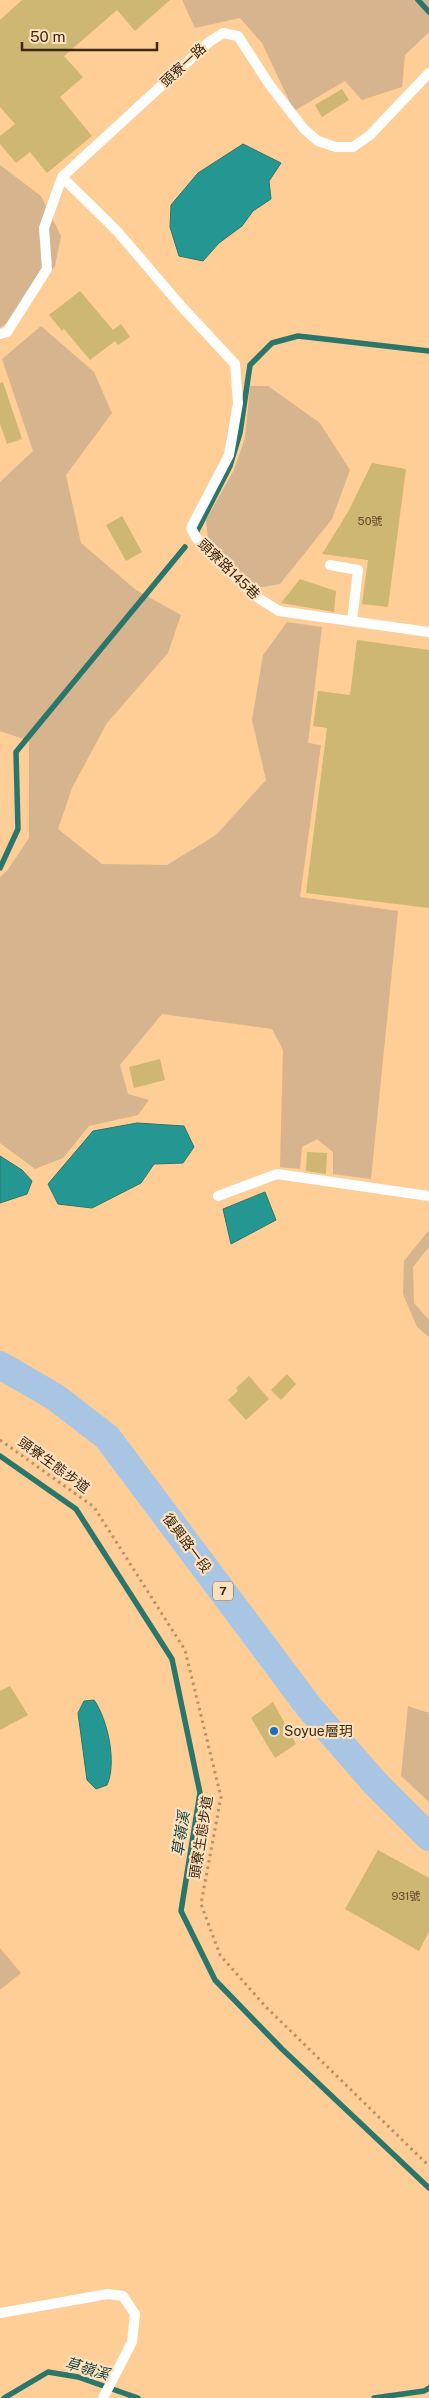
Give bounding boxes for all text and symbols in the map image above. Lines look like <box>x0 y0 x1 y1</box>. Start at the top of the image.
scale bar <box>22 20 158 52</box>
text: 50 m <box>30 28 65 45</box>
street label: 頭寮一路 <box>157 40 209 90</box>
house number: 50號 <box>358 515 382 527</box>
street label: 頭寮路145巷 <box>195 536 263 602</box>
street label: 頭寮生態步道 <box>15 1434 93 1496</box>
street label: 復興路一段 <box>160 1510 214 1576</box>
road number: 7 <box>213 1582 233 1600</box>
place label: Soyue層玥 <box>284 1723 353 1739</box>
marker: Soyue層玥 <box>268 1725 280 1737</box>
street label: 頭寮生態步道 <box>187 1794 215 1880</box>
water label: 草嶺溪 <box>169 1808 193 1857</box>
house number: 931號 <box>391 1890 421 1902</box>
water label: 草嶺溪 <box>63 2354 113 2383</box>

